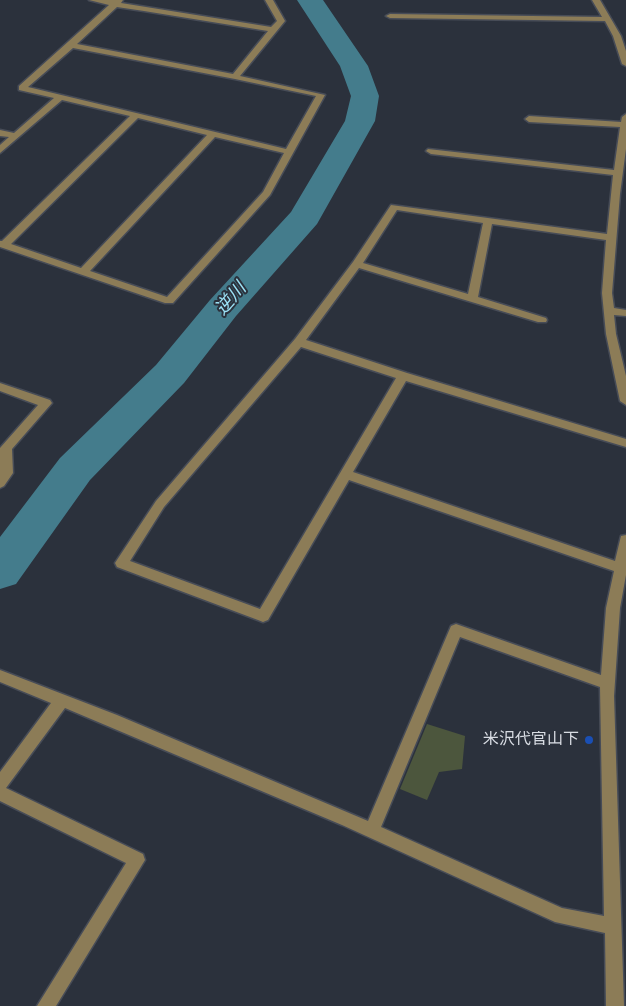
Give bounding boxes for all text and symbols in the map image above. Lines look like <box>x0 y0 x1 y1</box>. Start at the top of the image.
water label: 逆川 <box>211 278 251 320</box>
place label: 米沢代官山下 <box>483 730 579 750</box>
marker: 米沢代官山下 <box>583 734 595 746</box>

